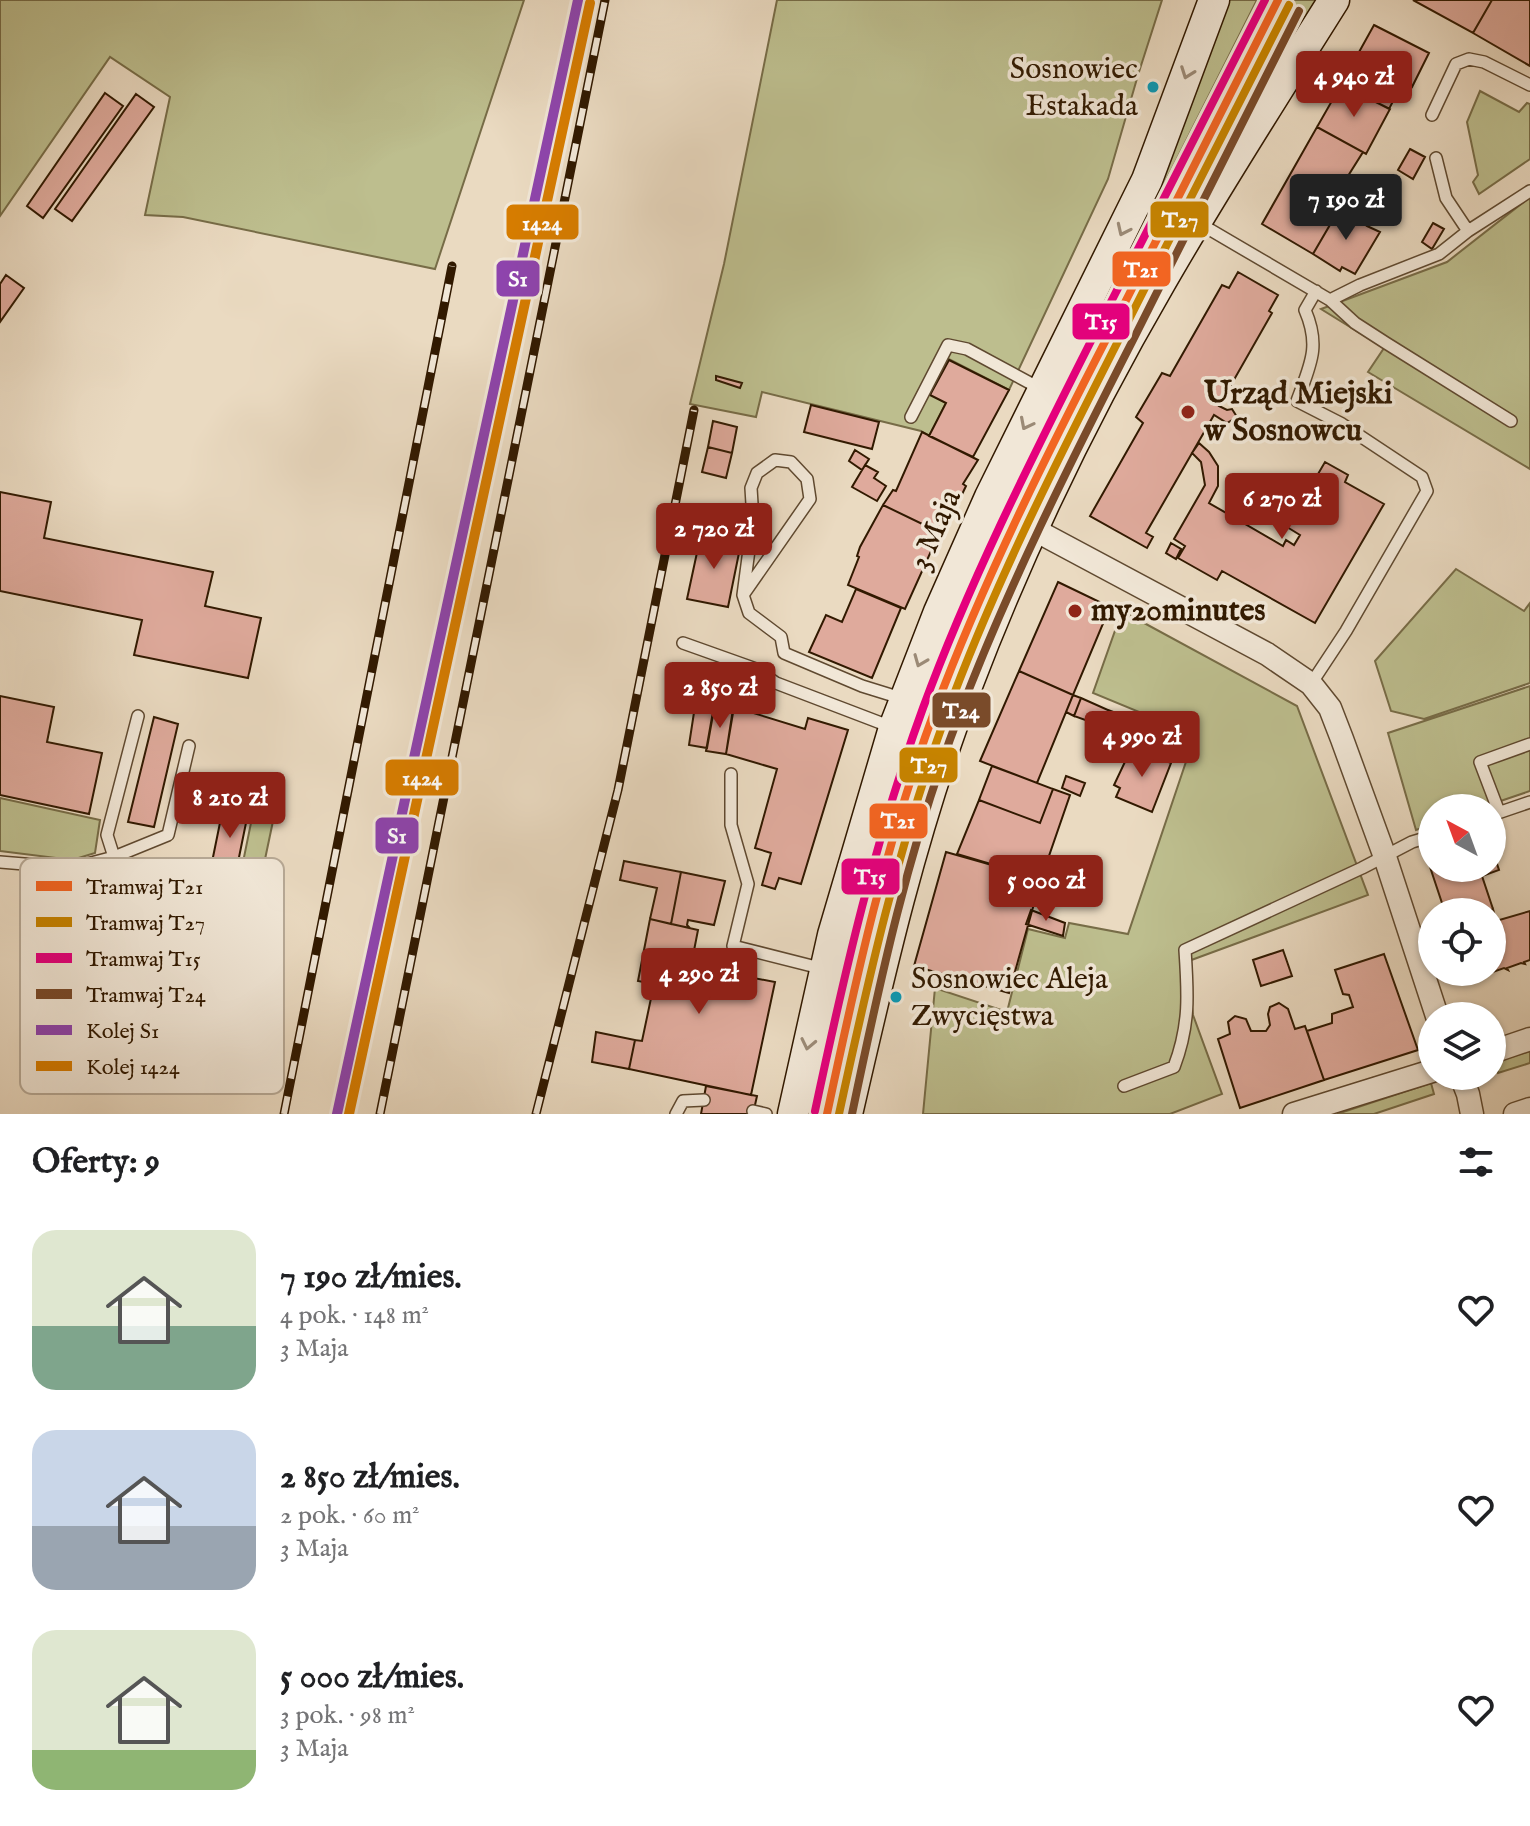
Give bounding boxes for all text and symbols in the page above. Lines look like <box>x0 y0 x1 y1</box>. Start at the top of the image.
place label: Sosnowiec Estakada <box>1010 51 1138 126</box>
pin: 4 940 zł <box>1271 51 1437 119</box>
text: 4 940 zł <box>1314 60 1394 93</box>
one-way arrow <box>1180 65 1197 79</box>
marker: Sosnowiec Estakada <box>1145 79 1161 95</box>
pin: 7 190 zł <box>1263 174 1429 242</box>
text: 7 190 zł <box>1308 183 1384 216</box>
line badge: T27 <box>1149 200 1210 239</box>
line badge: 1424 <box>505 203 580 241</box>
text: T27 <box>1161 207 1198 235</box>
text: 1424 <box>522 210 563 238</box>
one-way arrow <box>1117 221 1133 236</box>
line badge: T21 <box>1111 250 1172 288</box>
text: T21 <box>1123 257 1158 285</box>
line badge: S1 <box>495 259 541 298</box>
text: S1 <box>508 266 528 294</box>
line badge: T15 <box>1071 302 1131 341</box>
text: T15 <box>1084 309 1117 337</box>
place label: Urząd Miejski w Sosnowcu <box>1203 374 1393 452</box>
marker: Urząd Miejski w Sosnowcu <box>1179 403 1197 421</box>
one-way arrow <box>1020 415 1036 430</box>
pin: 6 270 zł <box>1199 473 1365 541</box>
text: 6 270 zł <box>1243 482 1321 515</box>
street label: 3 Maja <box>900 483 972 577</box>
pin: 2 720 zł <box>631 503 797 571</box>
text: 2 720 zł <box>674 512 754 545</box>
place label: my20minutes <box>1091 591 1266 632</box>
marker: my20minutes <box>1066 602 1084 620</box>
one-way arrow <box>913 653 930 667</box>
pin: 2 850 zł <box>637 662 803 730</box>
text: 2 850 zł <box>683 671 758 704</box>
line badge: T24 <box>931 691 992 729</box>
text: T24 <box>941 698 981 726</box>
pin: 4 990 zł <box>1059 711 1225 779</box>
text: 4 990 zł <box>1103 720 1181 753</box>
line badge: T27 <box>898 746 959 784</box>
text: T27 <box>910 753 947 781</box>
line badge: 1424 <box>384 758 460 797</box>
text: 1424 <box>402 765 443 793</box>
pin: 8 210 zł <box>147 772 313 840</box>
text: 8 210 zł <box>192 781 268 814</box>
north arrow <box>1418 794 1506 882</box>
map controls <box>1418 794 1506 1090</box>
line badge: T21 <box>868 802 929 840</box>
text: T21 <box>880 808 915 836</box>
line badge: S1 <box>374 816 420 855</box>
text: S1 <box>387 823 407 851</box>
pin: 5 000 zł <box>963 855 1129 923</box>
line badge: T15 <box>840 857 901 896</box>
legend <box>20 858 284 1094</box>
text: T15 <box>853 864 886 892</box>
text: 5 000 zł <box>1007 864 1085 897</box>
text: Tramwaj T21 <box>86 874 203 902</box>
button: locate <box>1418 898 1506 986</box>
text: Tramwaj T27 <box>86 910 205 938</box>
text: Tramwaj T15 <box>86 946 201 974</box>
pin: 4 290 zł <box>616 948 782 1016</box>
text: 4 290 zł <box>659 957 739 990</box>
place label: Sosnowiec Aleja Zwycięstwa <box>911 961 1108 1036</box>
text: Tramwaj T24 <box>86 982 206 1010</box>
marker: Sosnowiec Aleja Zwycięstwa <box>888 989 904 1005</box>
button: layers <box>1418 1002 1506 1090</box>
text: Kolej S1 <box>86 1018 159 1046</box>
one-way arrow <box>800 1037 817 1051</box>
text: Kolej 1424 <box>86 1054 180 1082</box>
icon: filters <box>1454 1140 1498 1184</box>
text: Oferty: 9 <box>32 1141 160 1184</box>
text: 7 190 zł/mies. <box>280 1256 462 1299</box>
icon: home <box>96 1262 192 1358</box>
icon: heart <box>1454 1288 1498 1332</box>
text: 4 pok. · 148 m² <box>280 1299 429 1332</box>
text: 3 Maja <box>280 1332 348 1365</box>
text: 2 850 zł/mies. <box>280 1456 460 1499</box>
icon: home <box>96 1462 192 1558</box>
icon: heart <box>1454 1488 1498 1532</box>
text: 2 pok. · 60 m² <box>280 1499 420 1532</box>
text: 3 Maja <box>280 1532 348 1565</box>
text: 5 000 zł/mies. <box>280 1656 464 1699</box>
icon: home <box>96 1662 192 1758</box>
icon: heart <box>1454 1688 1498 1732</box>
text: 3 pok. · 98 m² <box>280 1699 415 1732</box>
text: 3 Maja <box>280 1732 348 1765</box>

